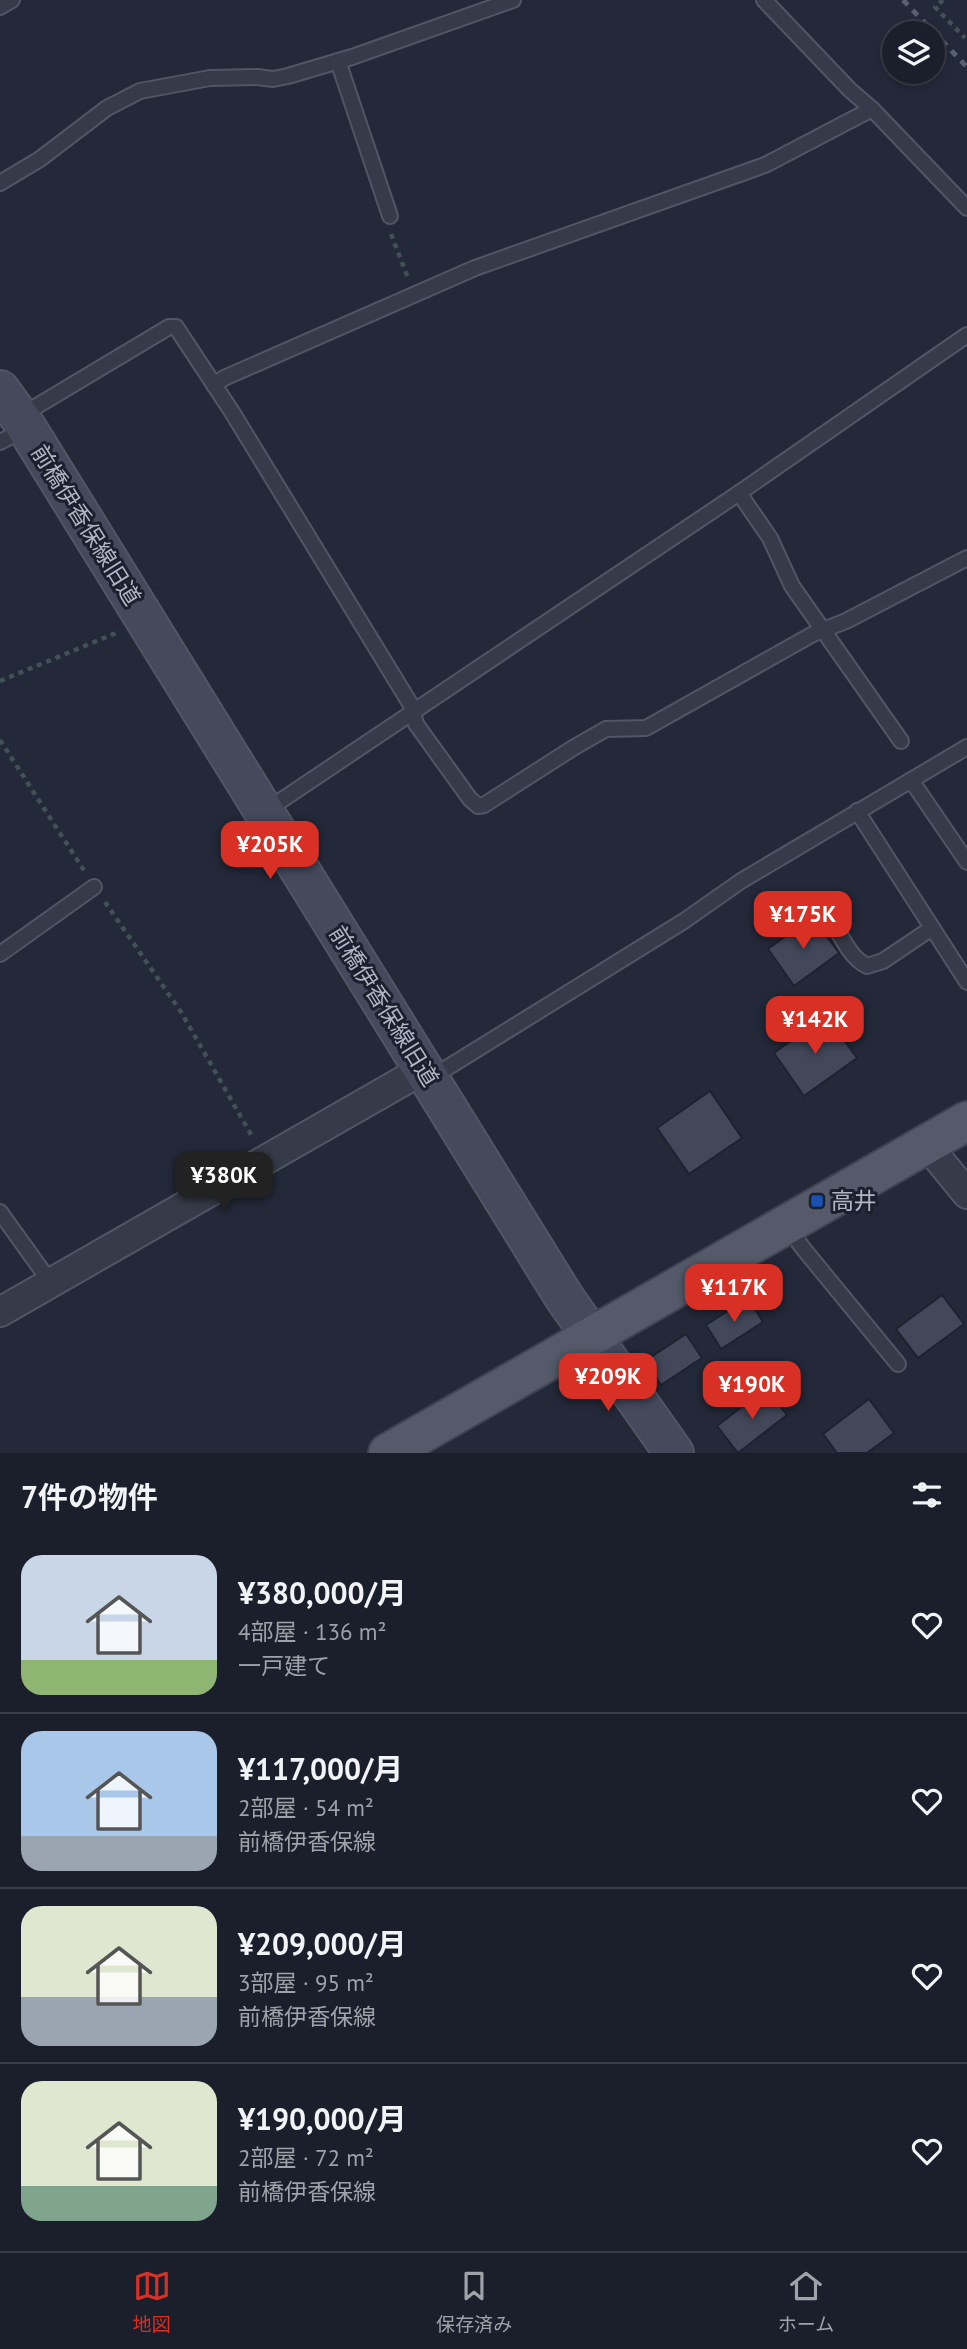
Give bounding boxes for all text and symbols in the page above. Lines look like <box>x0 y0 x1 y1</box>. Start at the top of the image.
map controls <box>882 21 945 84</box>
button: layers <box>882 21 945 84</box>
street label: 前橋伊香保線旧道 <box>25 439 147 610</box>
pin: ¥205K <box>221 822 319 881</box>
text: ¥205K <box>237 829 303 858</box>
pin: ¥175K <box>754 892 852 951</box>
text: ¥175K <box>770 899 836 928</box>
street label: 前橋伊香保線旧道 <box>323 920 445 1091</box>
pin: ¥142K <box>766 996 864 1056</box>
text: ¥142K <box>782 1004 848 1033</box>
pin: ¥380K <box>175 1152 273 1212</box>
text: ¥380K <box>191 1160 257 1189</box>
place label: 高井 <box>831 1186 877 1215</box>
marker: 高井 <box>809 1193 825 1209</box>
pin: ¥117K <box>685 1264 783 1324</box>
text: ¥117K <box>701 1272 767 1301</box>
pin: ¥209K <box>559 1354 657 1413</box>
text: ¥209K <box>575 1361 641 1390</box>
pin: ¥190K <box>703 1362 801 1421</box>
text: ¥190K <box>719 1369 785 1398</box>
icon: filters <box>908 1476 946 1514</box>
text: 7件の物件 <box>21 1477 158 1516</box>
text: ¥380,000/月 <box>238 1573 407 1612</box>
icon: home <box>77 1583 161 1667</box>
icon: heart <box>908 1606 946 1644</box>
text: 4部屋 · 136 m² <box>238 1617 386 1646</box>
text: 一戸建て <box>238 1651 330 1680</box>
text: ¥117,000/月 <box>238 1749 403 1788</box>
icon: home <box>77 1759 161 1843</box>
icon: heart <box>908 1782 946 1820</box>
text: 2部屋 · 54 m² <box>238 1793 374 1822</box>
text: 前橋伊香保線 <box>238 1827 376 1856</box>
text: ¥209,000/月 <box>238 1924 407 1963</box>
icon: home <box>77 1934 161 2018</box>
icon: heart <box>908 1957 946 1995</box>
text: 3部屋 · 95 m² <box>238 1968 374 1997</box>
text: 前橋伊香保線 <box>238 2002 376 2031</box>
text: ¥190,000/月 <box>238 2099 407 2138</box>
icon: home <box>77 2109 161 2193</box>
icon: heart <box>908 2132 946 2170</box>
text: 2部屋 · 72 m² <box>238 2143 374 2172</box>
text: 前橋伊香保線 <box>238 2177 376 2206</box>
tab: 地図 <box>133 2267 171 2336</box>
tab: 保存済み <box>436 2267 512 2336</box>
tab: ホーム <box>778 2267 834 2336</box>

